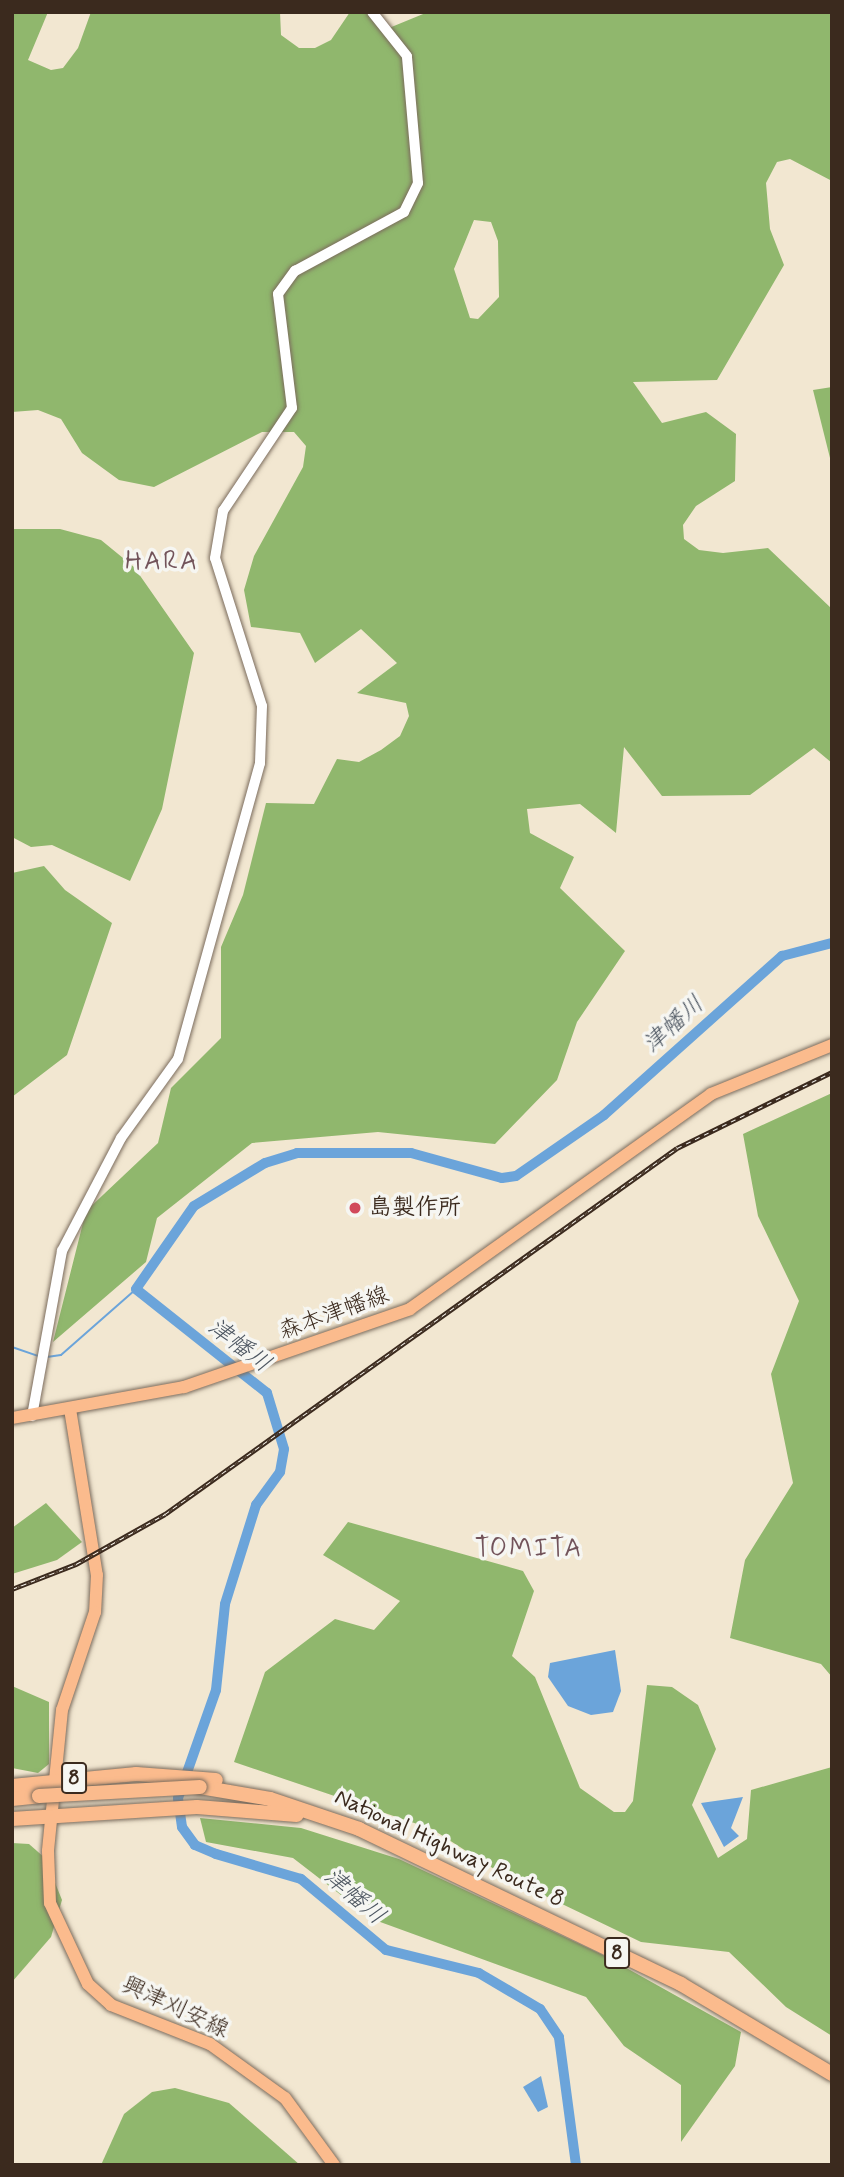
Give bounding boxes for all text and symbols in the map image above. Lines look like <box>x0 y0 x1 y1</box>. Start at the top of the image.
district label: HARA <box>126 547 198 579</box>
water label: 津幡川 <box>638 990 710 1060</box>
place label: 島製作所 <box>369 1194 461 1222</box>
marker: 島製作所 <box>347 1200 363 1216</box>
street label: 森本津幡線 <box>275 1281 393 1347</box>
water label: 津幡川 <box>202 1313 276 1379</box>
district label: TOMITA <box>473 1534 585 1566</box>
road number: 8 <box>60 1760 88 1796</box>
street label: National Highway Route 8 <box>334 1785 564 1913</box>
water label: 津幡川 <box>317 1863 391 1931</box>
road number: 8 <box>603 1936 631 1970</box>
street label: 興津刈安線 <box>117 1971 233 2045</box>

